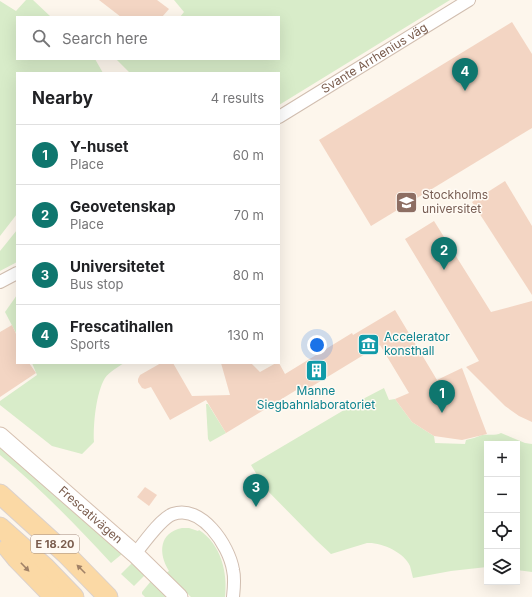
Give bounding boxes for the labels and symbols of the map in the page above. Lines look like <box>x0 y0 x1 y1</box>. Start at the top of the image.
street label: Svante Arrhenius väg <box>318 20 430 96</box>
pin: 4 <box>452 58 478 91</box>
place label: Stockholms universitet <box>422 187 488 216</box>
school or university icon: Stockholms universitet <box>393 189 419 215</box>
pin: 2 <box>431 237 457 270</box>
place label: Accelerator konsthall <box>384 329 450 358</box>
museum icon: Accelerator konsthall <box>355 331 381 357</box>
your location <box>307 335 327 355</box>
building icon: Manne Siegbahnlaboratoriet <box>303 357 329 383</box>
pin: 1 <box>429 380 455 413</box>
place label: Manne Siegbahnlaboratoriet <box>257 383 375 412</box>
pin: 3 <box>243 474 269 507</box>
street label: Frescativägen <box>56 483 126 547</box>
road number: E 18.20 <box>31 535 79 553</box>
one-way arrow <box>20 562 30 572</box>
one-way arrow <box>76 564 86 574</box>

